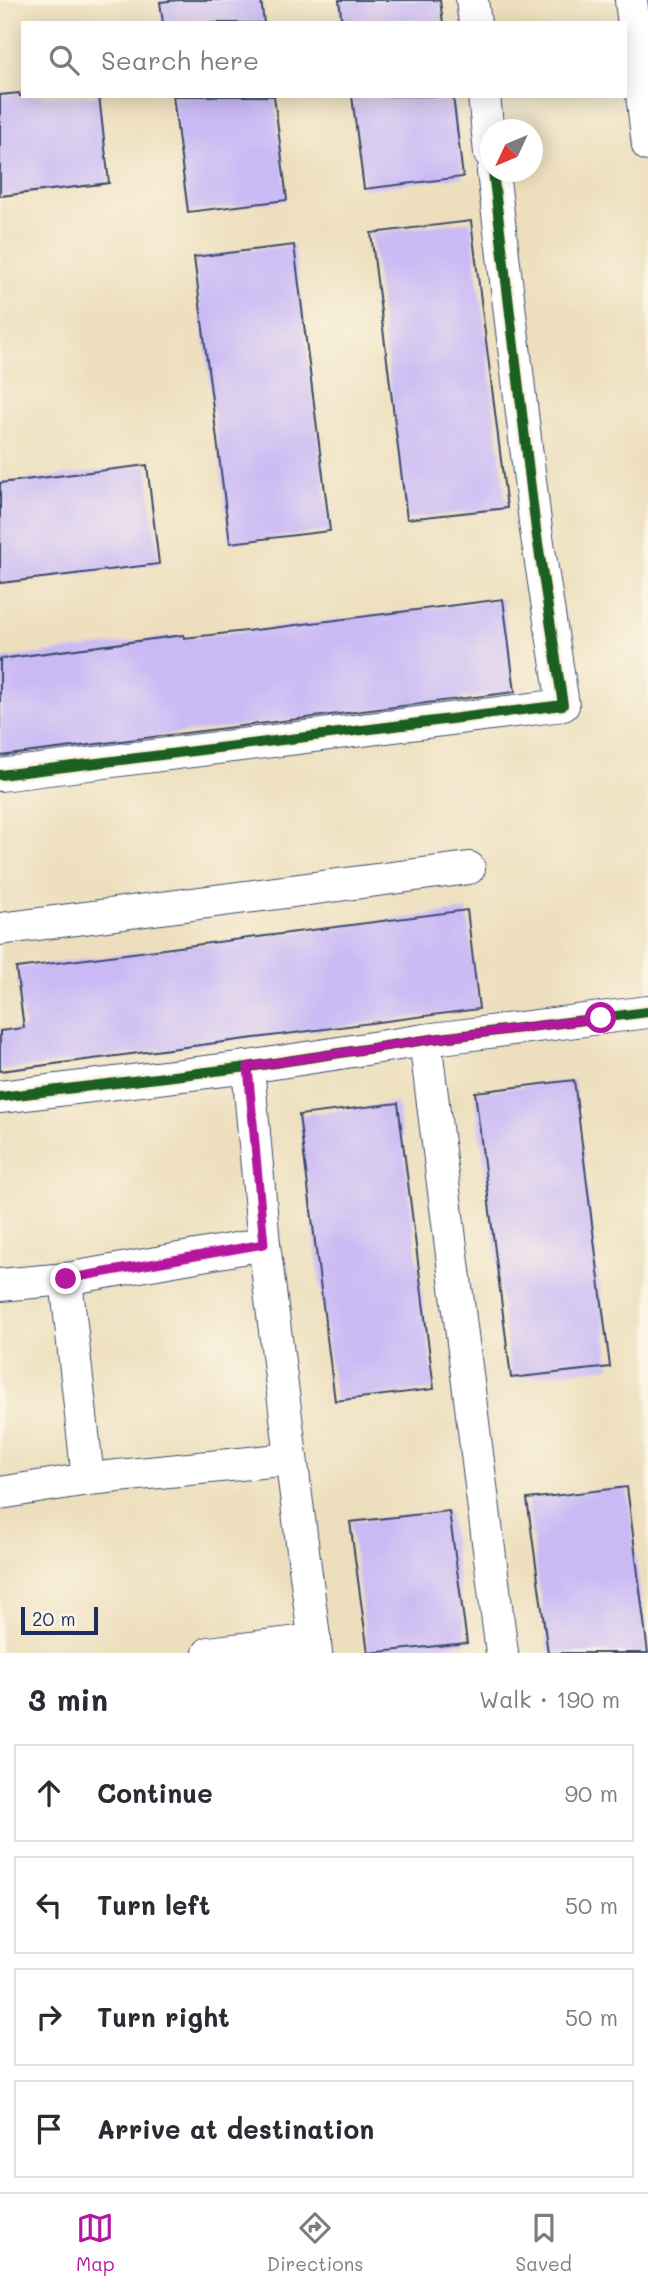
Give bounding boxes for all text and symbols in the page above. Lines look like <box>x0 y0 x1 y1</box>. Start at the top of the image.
search box <box>21 21 627 98</box>
icon: search <box>45 41 83 79</box>
text: Search here <box>101 43 259 77</box>
north arrow <box>480 119 543 182</box>
route start <box>585 1002 616 1033</box>
route end <box>50 1263 81 1294</box>
scale bar <box>21 1604 98 1636</box>
text: 20 m <box>32 1606 76 1631</box>
text: 3 min <box>28 1679 108 1719</box>
text: Walk · 190 m <box>479 1684 620 1714</box>
icon: ahead <box>30 1774 68 1812</box>
text: Continue <box>97 1776 213 1810</box>
text: 90 m <box>565 1778 618 1808</box>
icon: left <box>30 1886 68 1924</box>
text: Turn left <box>97 1888 210 1922</box>
text: 50 m <box>565 1890 618 1920</box>
icon: right <box>30 1998 68 2036</box>
text: Turn right <box>97 2000 230 2034</box>
text: 50 m <box>565 2002 618 2032</box>
icon: arrive <box>30 2110 68 2148</box>
text: Arrive at destination <box>97 2112 374 2146</box>
tab: Map <box>76 2209 115 2276</box>
tab: Directions <box>267 2209 363 2276</box>
tab: Saved <box>516 2209 572 2276</box>

